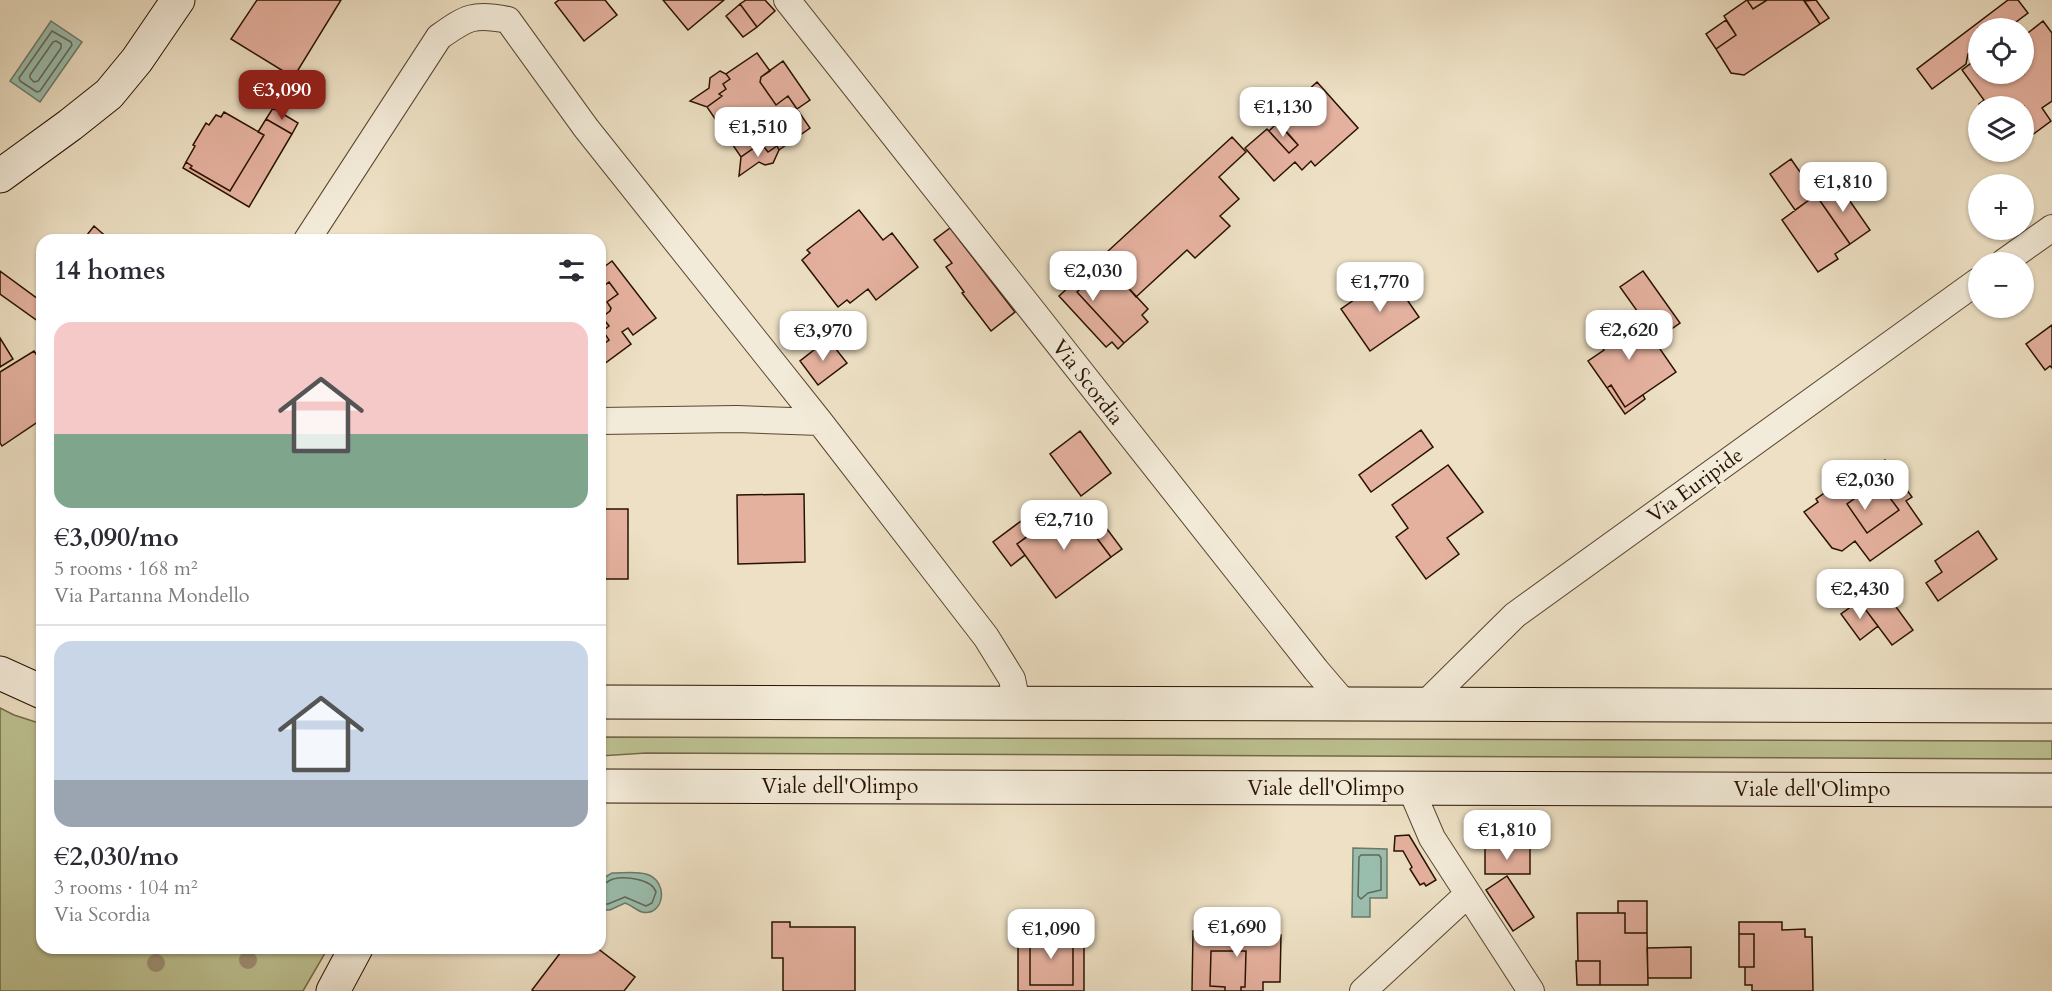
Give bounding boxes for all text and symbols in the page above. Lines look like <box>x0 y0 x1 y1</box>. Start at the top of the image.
map controls <box>1968 18 2034 318</box>
button: locate <box>1968 18 2034 84</box>
pin: €3,090 <box>233 70 331 121</box>
text: €3,090 <box>253 76 311 103</box>
pin: €1,130 <box>1234 87 1332 138</box>
text: €1,130 <box>1254 93 1312 120</box>
button: layers <box>1968 96 2034 162</box>
pin: €1,510 <box>709 107 807 158</box>
text: €1,510 <box>729 113 787 140</box>
pin: €1,810 <box>1794 162 1892 213</box>
text: €1,810 <box>1814 168 1872 195</box>
button: + <box>1968 174 2034 240</box>
pin: €2,030 <box>1044 251 1142 302</box>
button: − <box>1968 252 2034 318</box>
text: 14 homes <box>54 253 165 288</box>
icon: filters <box>555 254 588 287</box>
text: €2,030 <box>1064 257 1122 284</box>
pin: €1,770 <box>1331 262 1429 313</box>
text: €1,770 <box>1351 268 1409 295</box>
pin: €2,620 <box>1580 310 1678 361</box>
pin: €3,970 <box>774 311 872 362</box>
text: €2,620 <box>1600 316 1658 343</box>
text: €3,970 <box>794 317 852 344</box>
street label: Via Scordia <box>1045 333 1130 431</box>
icon: home <box>267 361 375 469</box>
street label: Via Euripide <box>1642 441 1749 530</box>
pin: €2,030 <box>1816 460 1914 511</box>
text: €2,030 <box>1836 466 1894 493</box>
pin: €2,710 <box>1015 500 1113 551</box>
text: €2,710 <box>1035 506 1093 533</box>
text: €3,090/mo <box>54 520 179 555</box>
text: 5 rooms · 168 m² <box>54 555 198 582</box>
pin: €2,430 <box>1811 569 1909 620</box>
text: €2,430 <box>1831 575 1889 602</box>
text: Via Partanna Mondello <box>54 582 250 609</box>
icon: home <box>267 680 375 788</box>
street label: Viale dell'Olimpo <box>762 772 918 801</box>
street label: Viale dell'Olimpo <box>1248 774 1404 803</box>
street label: Viale dell'Olimpo <box>1734 775 1890 804</box>
pin: €1,810 <box>1458 810 1556 861</box>
text: €1,810 <box>1478 816 1536 843</box>
text: €2,030/mo <box>54 839 179 874</box>
text: 3 rooms · 104 m² <box>54 874 198 901</box>
text: Via Scordia <box>54 901 151 928</box>
pin: €1,690 <box>1188 907 1286 958</box>
pin: €1,090 <box>1002 909 1100 960</box>
text: €1,690 <box>1208 913 1266 940</box>
text: €1,090 <box>1022 915 1080 942</box>

